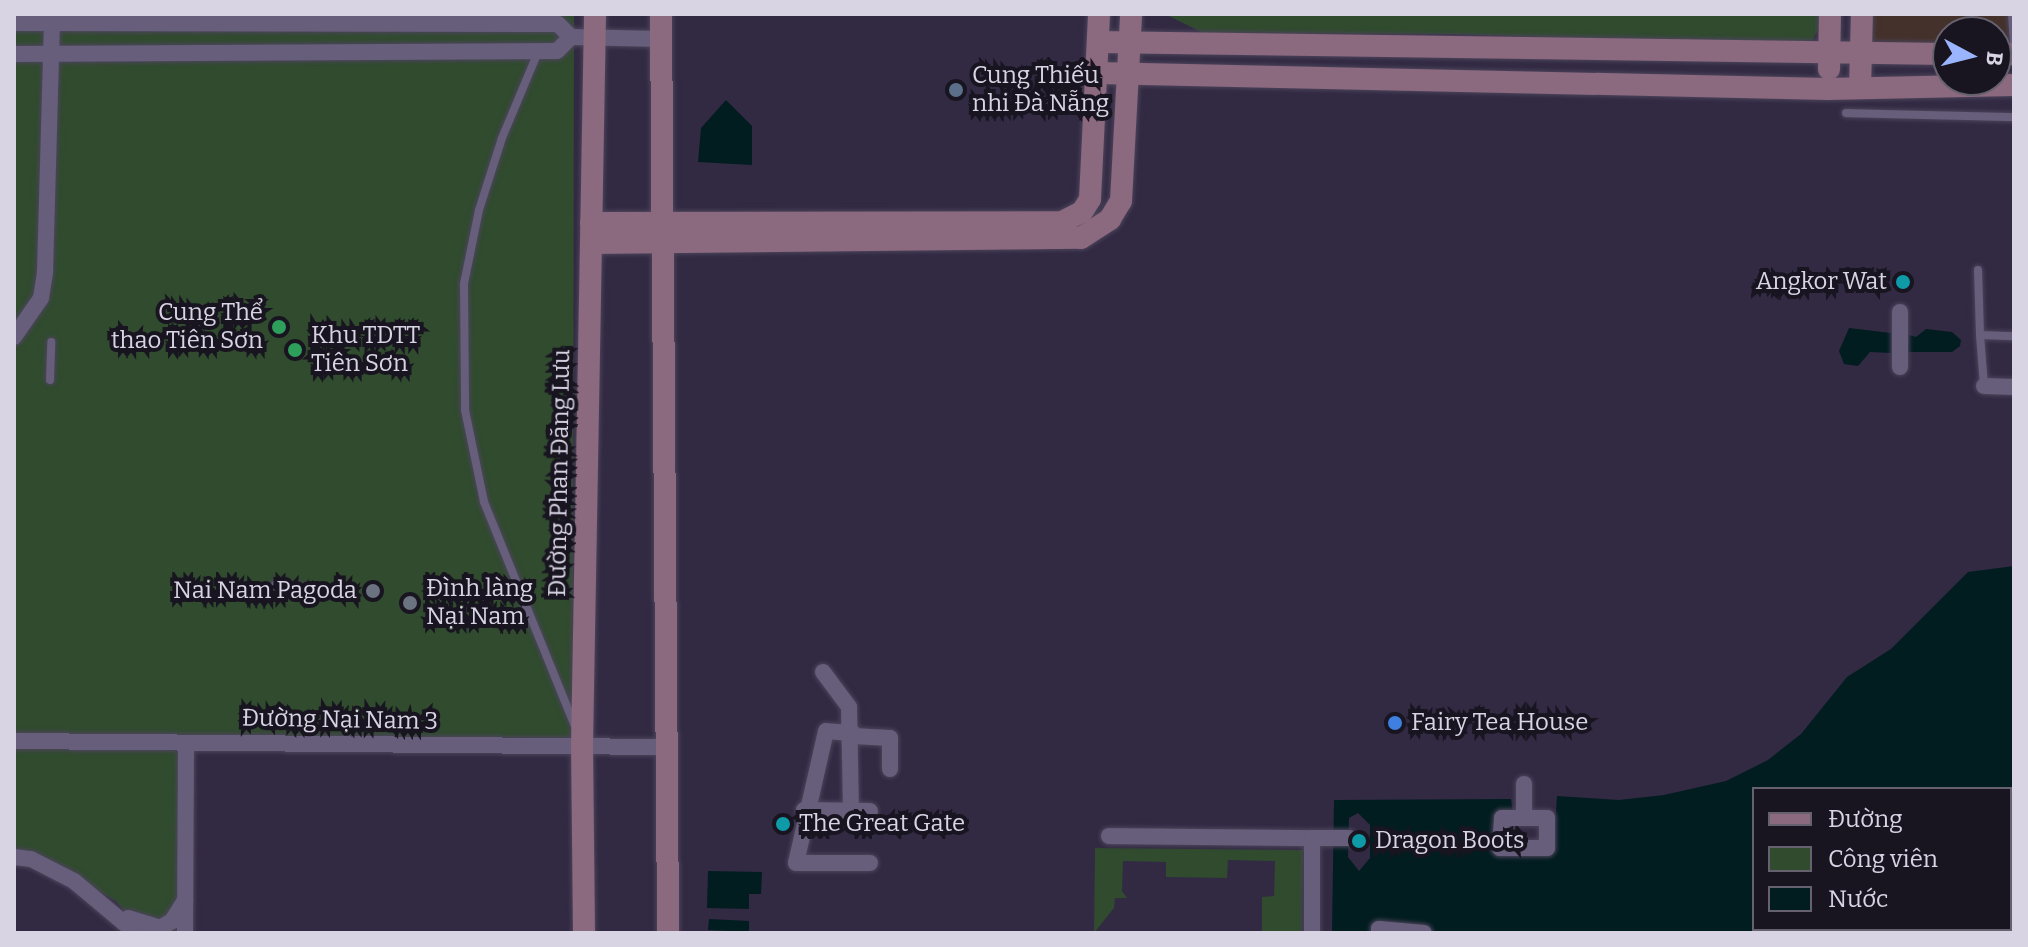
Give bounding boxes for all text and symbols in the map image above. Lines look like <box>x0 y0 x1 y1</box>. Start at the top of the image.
north arrow <box>1932 16 2012 96</box>
text: B <box>1980 50 2009 67</box>
place label: Cung Thiếu nhi Đà Nẵng <box>972 62 1109 118</box>
marker: Cung Thiếu nhi Đà Nẵng <box>947 81 965 99</box>
place label: Angkor Wat <box>1756 268 1887 296</box>
marker: Angkor Wat <box>1894 273 1912 291</box>
place label: Cung Thể thao Tiên Sơn <box>111 299 263 355</box>
marker: Cung Thể thao Tiên Sơn <box>270 318 288 336</box>
place label: Khu TDTT Tiên Sơn <box>311 322 420 378</box>
marker: Khu TDTT Tiên Sơn <box>286 341 304 359</box>
street label: Đường Phan Đăng Lưu <box>543 349 577 597</box>
place label: Đình làng Nại Nam <box>426 575 533 631</box>
place label: Nai Nam Pagoda <box>173 577 357 605</box>
marker: Nai Nam Pagoda <box>364 582 382 600</box>
marker: Đình làng Nại Nam <box>401 594 419 612</box>
street label: Đường Nại Nam 3 <box>242 704 438 736</box>
place label: Fairy Tea House <box>1411 709 1588 737</box>
marker: Fairy Tea House <box>1386 714 1404 732</box>
legend <box>1752 787 2012 931</box>
text: Đường <box>1828 805 1903 833</box>
place label: The Great Gate <box>799 810 965 838</box>
marker: The Great Gate <box>774 815 792 833</box>
place label: Dragon Boots <box>1375 827 1524 855</box>
marker: Dragon Boots <box>1350 832 1368 850</box>
text: Công viên <box>1828 845 1938 873</box>
text: Nước <box>1828 885 1888 913</box>

